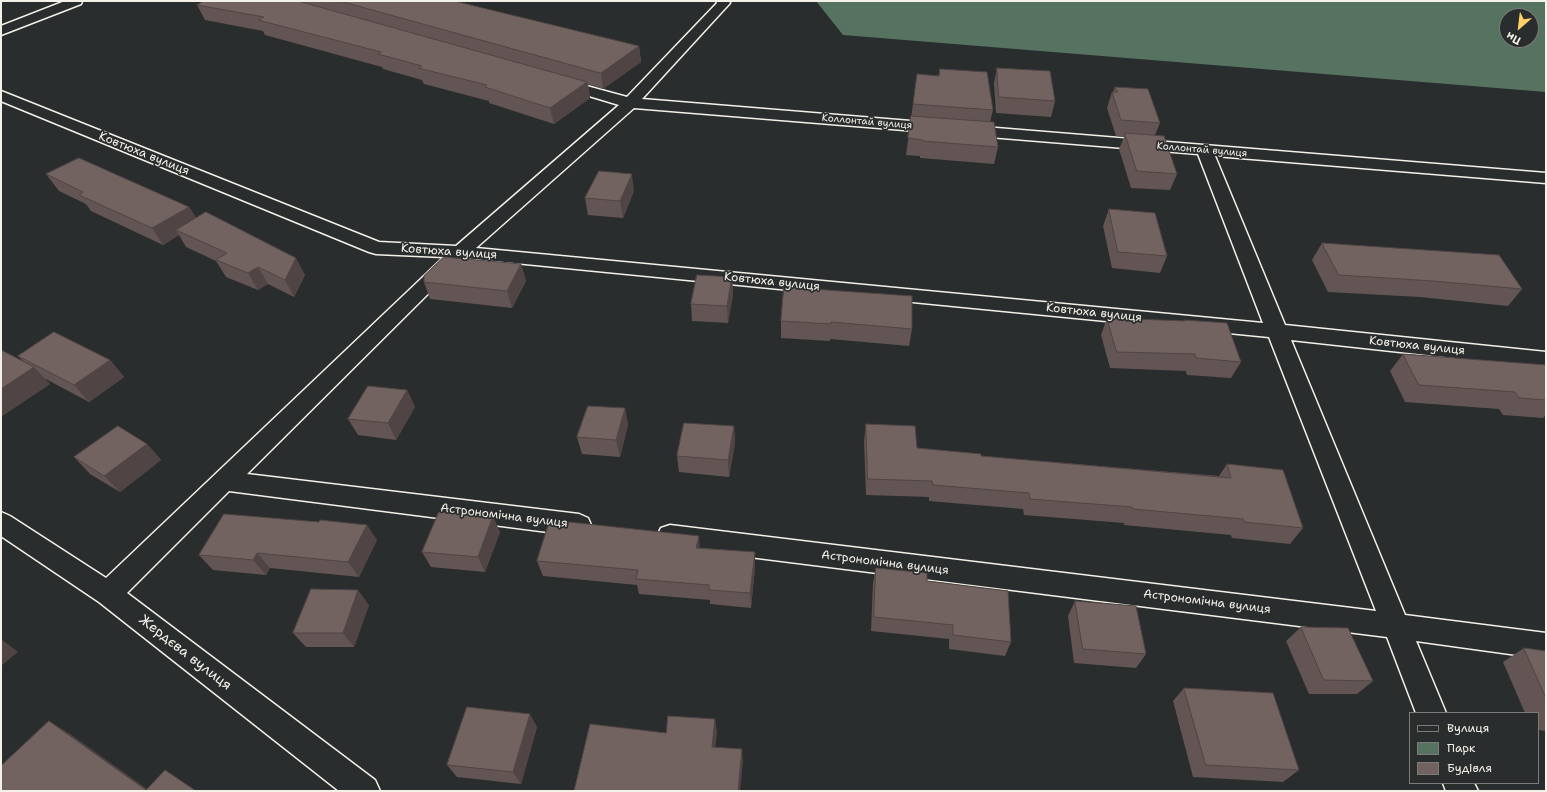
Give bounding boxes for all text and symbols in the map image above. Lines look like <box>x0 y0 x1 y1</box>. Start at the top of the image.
north arrow <box>1499 8 1539 48</box>
text: Пн <box>1504 28 1524 48</box>
street label: Коллонтай вулиця <box>821 112 913 132</box>
street label: Ковтюха вулиця <box>97 129 191 179</box>
street label: Коллонтай вулиця <box>1156 140 1248 160</box>
street label: Ковтюха вулиця <box>400 241 498 263</box>
street label: Ковтюха вулиця <box>723 270 821 294</box>
street label: Ковтюха вулиця <box>1045 301 1143 325</box>
street label: Ковтюха вулиця <box>1368 334 1466 358</box>
street label: Астрономічна вулиця <box>439 501 569 531</box>
street label: Астрономічна вулиця <box>820 548 950 578</box>
street label: Астрономічна вулиця <box>1142 587 1272 617</box>
street label: Жердєва вулиця <box>135 612 235 694</box>
legend <box>1409 712 1539 784</box>
text: Вулиця <box>1447 720 1489 736</box>
text: Парк <box>1447 740 1475 756</box>
text: Будівля <box>1447 760 1492 776</box>

